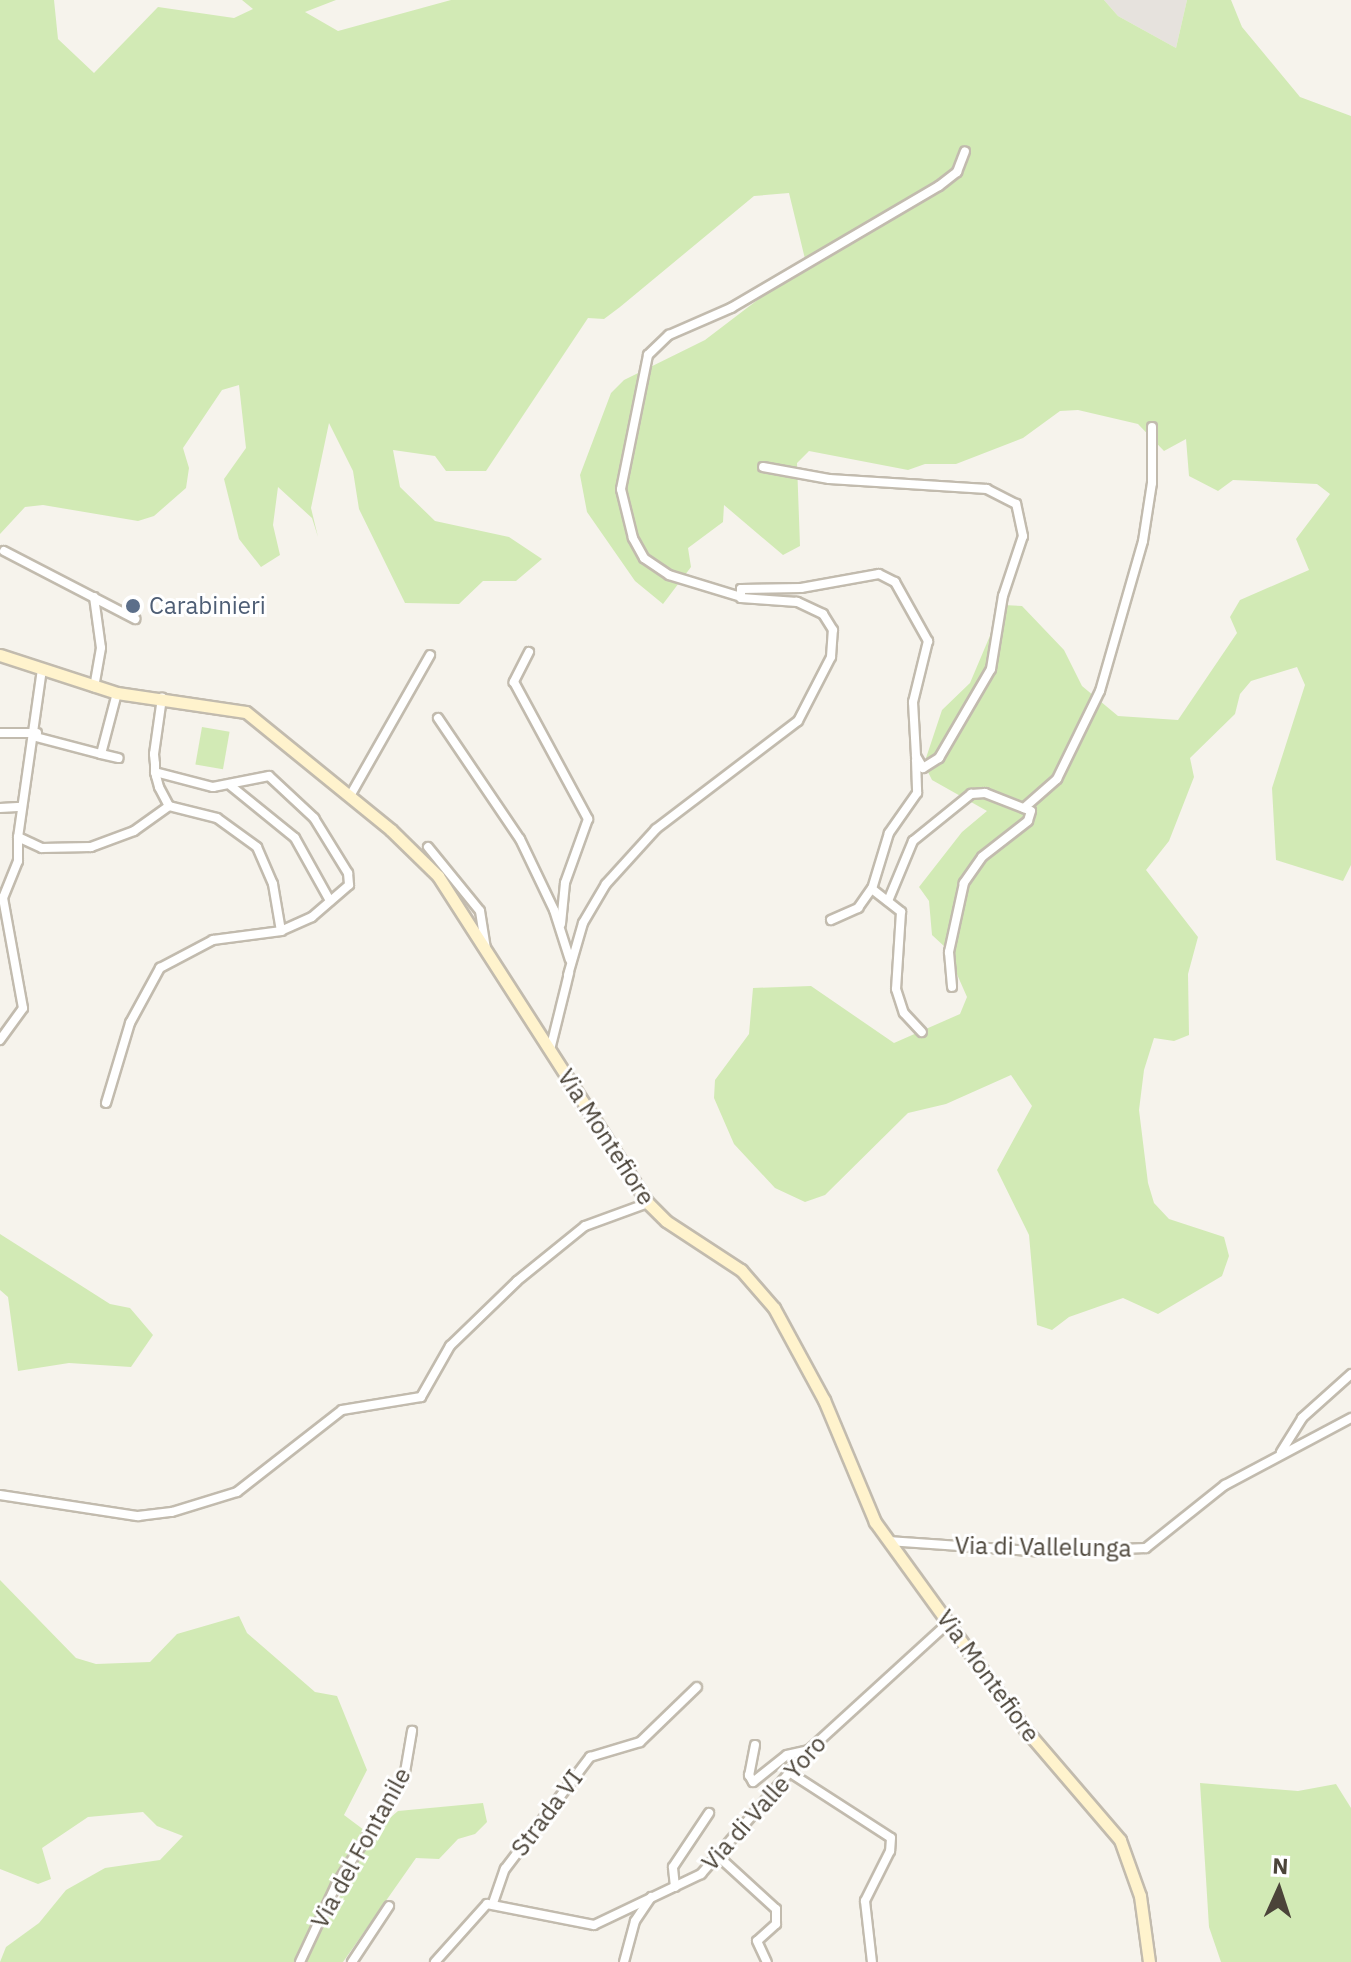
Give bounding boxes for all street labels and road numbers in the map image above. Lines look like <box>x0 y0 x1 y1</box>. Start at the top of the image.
street label: Via Montefiore <box>551 1064 661 1210</box>
street label: Via di Vallelunga <box>954 1531 1132 1563</box>
street label: Via Montefiore <box>930 1604 1046 1748</box>
street label: Via di Valle Yoro <box>696 1730 832 1876</box>
street label: Via del Fontanile <box>305 1763 417 1933</box>
street label: Strada VI <box>505 1764 589 1862</box>

